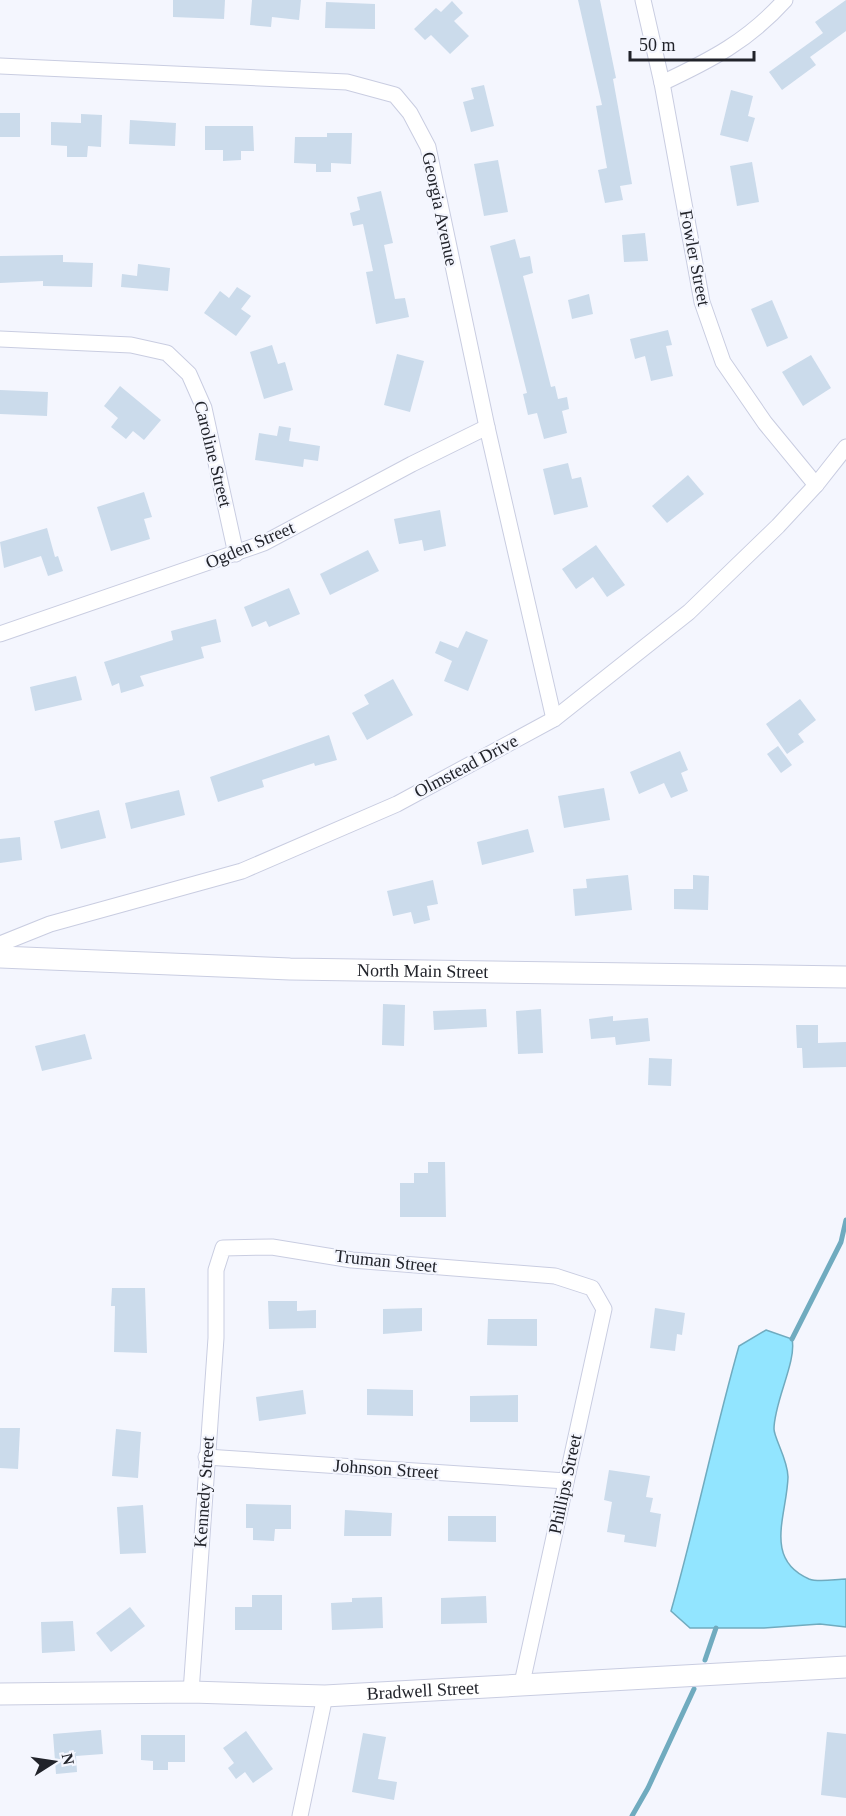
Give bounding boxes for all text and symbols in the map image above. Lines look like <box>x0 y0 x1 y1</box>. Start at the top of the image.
scale bar <box>630 24 754 62</box>
text: 50 m <box>639 35 676 55</box>
street label: Georgia Avenue <box>418 150 462 268</box>
street label: Fowler Street <box>676 208 714 308</box>
street label: Caroline Street <box>190 399 236 509</box>
street label: Ogden Street <box>203 517 297 573</box>
street label: Olmstead Drive <box>411 730 521 802</box>
street label: North Main Street <box>357 960 488 982</box>
street label: Truman Street <box>334 1246 438 1276</box>
street label: Phillips Street <box>545 1432 585 1536</box>
street label: Kennedy Street <box>190 1436 218 1548</box>
street label: Johnson Street <box>333 1455 439 1483</box>
street label: Bradwell Street <box>366 1677 480 1704</box>
north arrow <box>24 1732 84 1792</box>
text: N <box>59 1752 78 1767</box>

